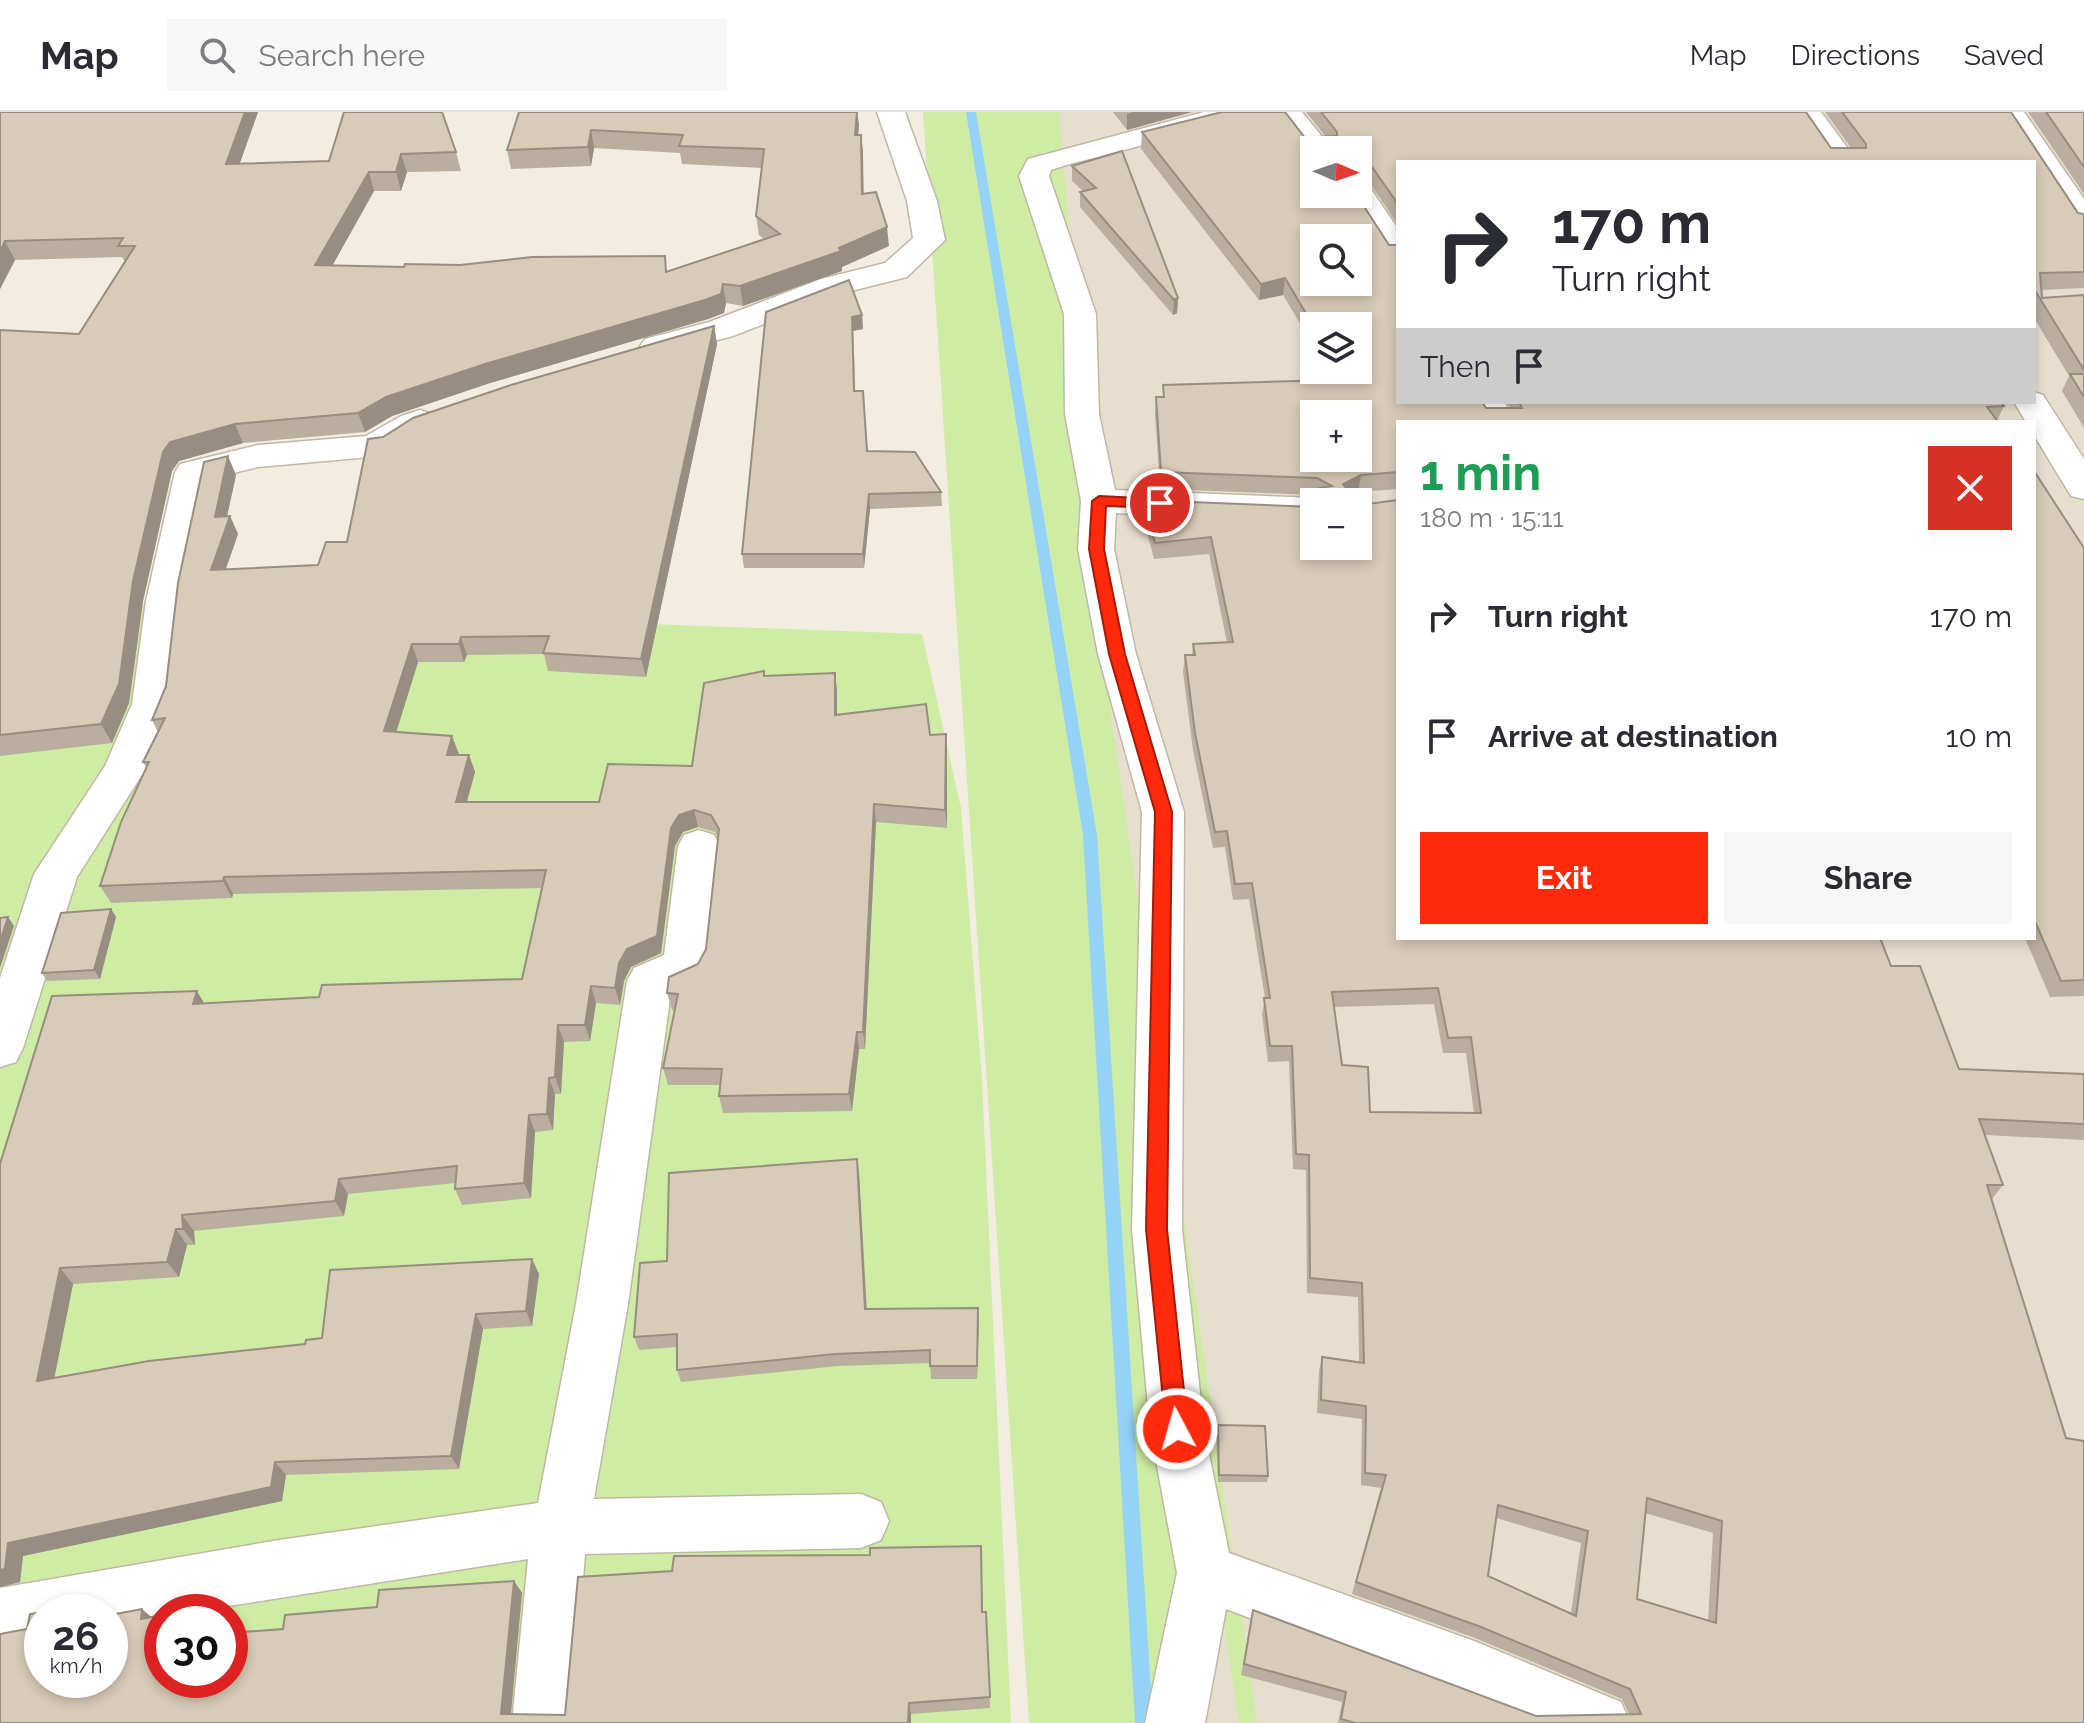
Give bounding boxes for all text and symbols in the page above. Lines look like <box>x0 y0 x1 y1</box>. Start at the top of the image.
search box <box>167 19 727 91</box>
text: Map <box>40 33 119 78</box>
icon: search <box>195 33 239 77</box>
text: Search here <box>259 38 425 73</box>
text: Map <box>1690 39 1747 72</box>
text: Directions <box>1791 39 1920 72</box>
text: Saved <box>1964 39 2044 72</box>
north arrow <box>1300 136 1372 208</box>
map controls <box>1300 136 1372 560</box>
text: 170 m <box>1552 190 1711 256</box>
icon: right <box>1420 192 1524 296</box>
button: search <box>1300 224 1372 296</box>
text: Turn right <box>1552 257 1711 299</box>
button: layers <box>1300 312 1372 384</box>
icon: arrive <box>1507 344 1551 388</box>
text: Then <box>1420 349 1491 384</box>
button: + <box>1300 400 1372 472</box>
text: 1 min <box>1420 445 1541 501</box>
button: close <box>1928 446 2012 530</box>
pin <box>1126 469 1194 537</box>
icon: arrive <box>1138 481 1182 525</box>
button: − <box>1300 488 1372 560</box>
text: 180 m · 15:11 <box>1420 503 1564 533</box>
icon: right <box>1420 594 1464 638</box>
text: Turn right <box>1488 599 1628 634</box>
text: 170 m <box>1930 599 2012 634</box>
icon: arrive <box>1420 714 1464 758</box>
text: Arrive at destination <box>1488 719 1778 754</box>
text: 10 m <box>1946 719 2012 754</box>
button: Exit <box>1420 832 1708 924</box>
button: Share <box>1724 832 2012 924</box>
position arrow <box>1135 1387 1219 1471</box>
speed limit sign: 30 <box>144 1594 248 1698</box>
text: 26 <box>53 1612 99 1659</box>
text: km/h <box>50 1654 102 1678</box>

